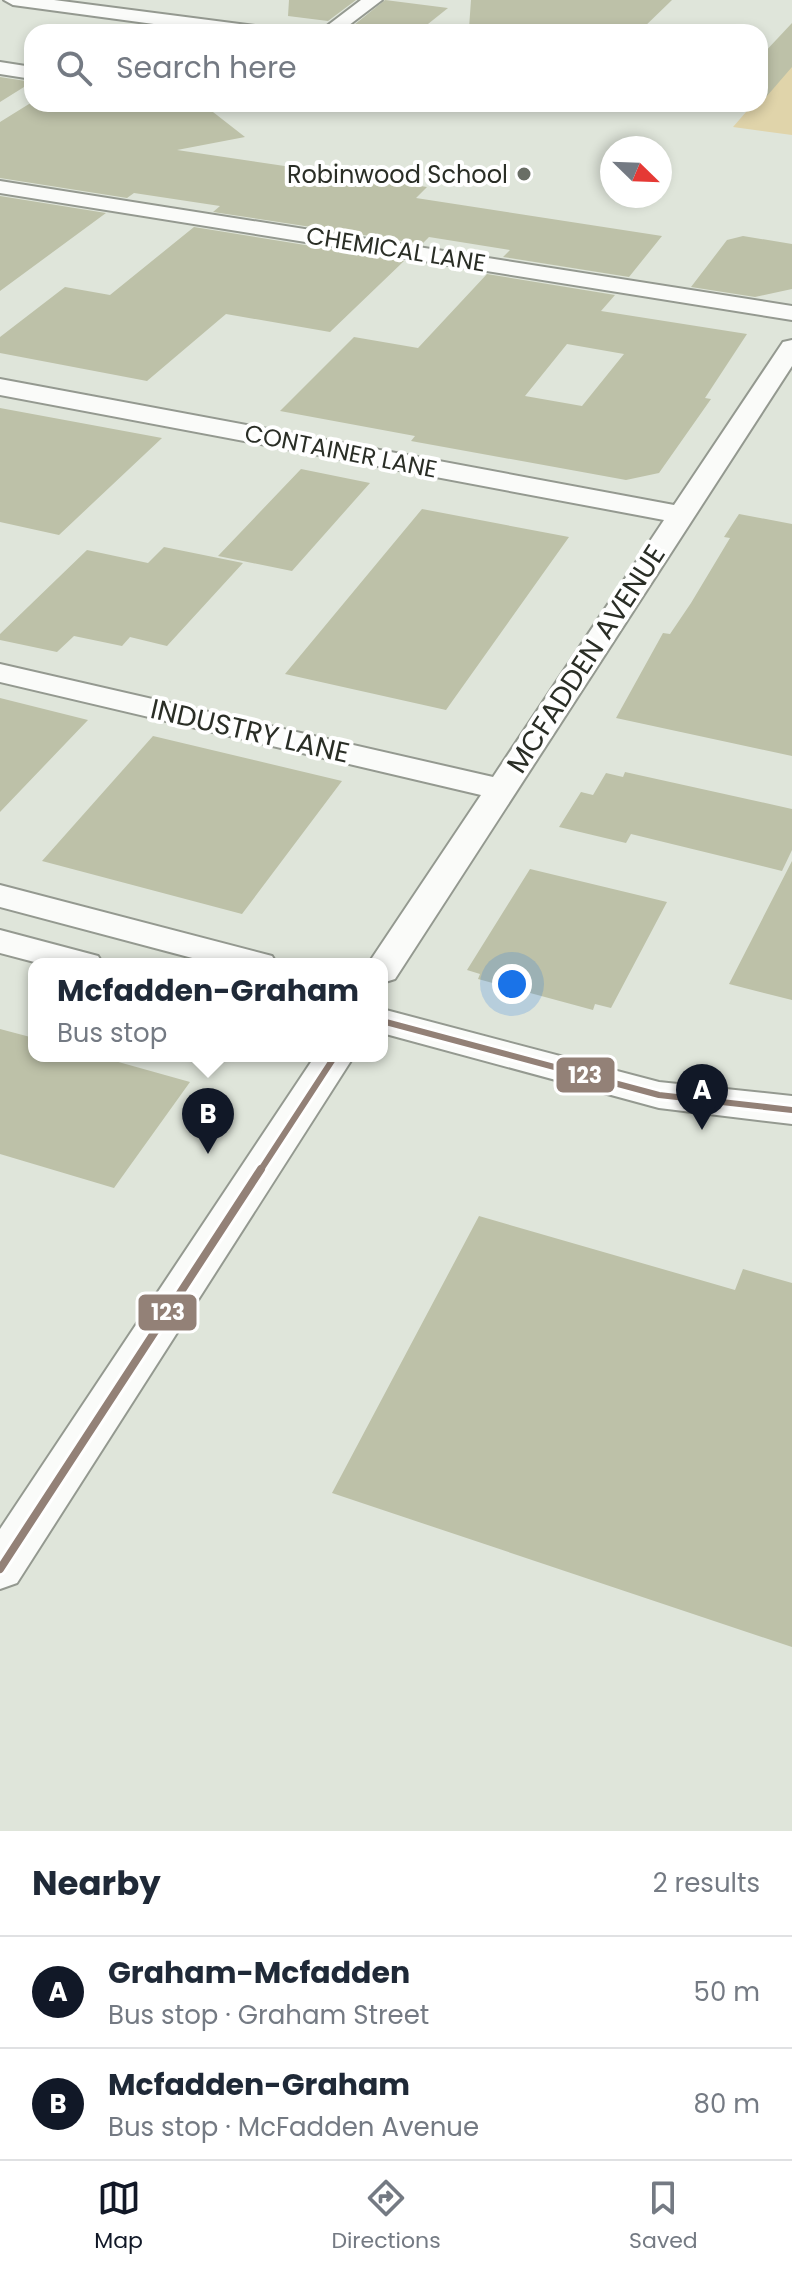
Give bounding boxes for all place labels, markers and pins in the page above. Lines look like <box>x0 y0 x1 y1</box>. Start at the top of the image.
place label: Robinwood School <box>287 158 508 191</box>
marker: Robinwood School <box>515 165 533 183</box>
pin: A <box>676 1064 728 1130</box>
pin: B <box>182 1088 234 1154</box>

